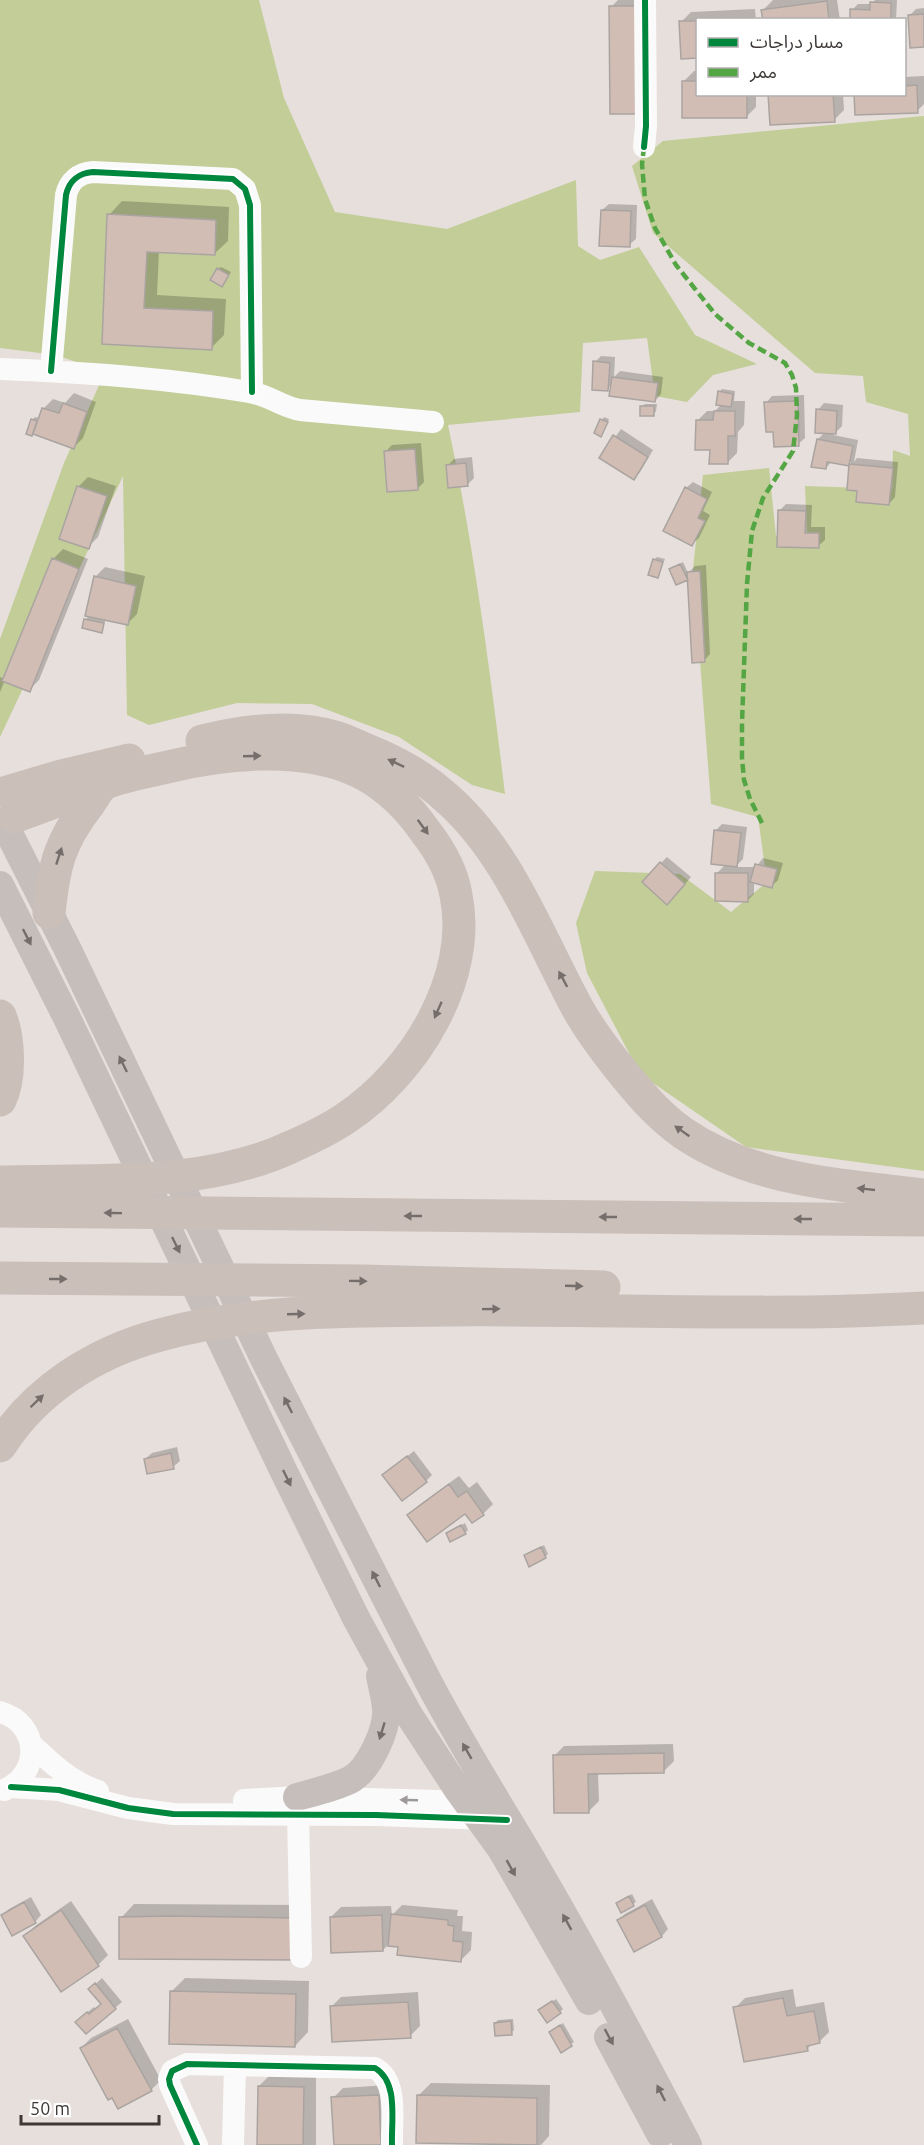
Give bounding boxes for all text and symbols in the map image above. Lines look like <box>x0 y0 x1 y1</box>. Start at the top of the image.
legend <box>696 18 906 96</box>
text: مسار دراجات <box>750 31 843 53</box>
text: ممر <box>749 61 777 83</box>
one-way arrow <box>242 751 261 760</box>
one-way arrow <box>387 758 404 767</box>
one-way arrow <box>417 819 429 835</box>
one-way arrow <box>55 847 65 865</box>
one-way arrow <box>22 929 31 946</box>
one-way arrow <box>558 971 568 988</box>
one-way arrow <box>433 1002 443 1020</box>
one-way arrow <box>118 1056 128 1073</box>
one-way arrow <box>674 1126 690 1137</box>
one-way arrow <box>856 1184 875 1194</box>
one-way arrow <box>103 1208 122 1218</box>
one-way arrow <box>403 1211 422 1221</box>
one-way arrow <box>598 1212 617 1222</box>
one-way arrow <box>793 1214 812 1224</box>
one-way arrow <box>171 1237 180 1254</box>
one-way arrow <box>49 1274 68 1284</box>
one-way arrow <box>349 1276 368 1286</box>
one-way arrow <box>565 1282 584 1291</box>
one-way arrow <box>482 1305 501 1314</box>
one-way arrow <box>287 1310 306 1319</box>
one-way arrow <box>30 1394 45 1408</box>
one-way arrow <box>283 1396 293 1413</box>
one-way arrow <box>282 1470 292 1487</box>
one-way arrow <box>371 1570 381 1587</box>
one-way arrow <box>377 1722 386 1740</box>
one-way arrow <box>462 1743 472 1760</box>
one-way arrow <box>399 1796 418 1805</box>
one-way arrow <box>506 1860 516 1877</box>
one-way arrow <box>562 1913 572 1930</box>
one-way arrow <box>604 2029 614 2046</box>
one-way arrow <box>656 2084 666 2101</box>
scale bar <box>21 2088 159 2126</box>
text: 50 m <box>30 2098 70 2118</box>

